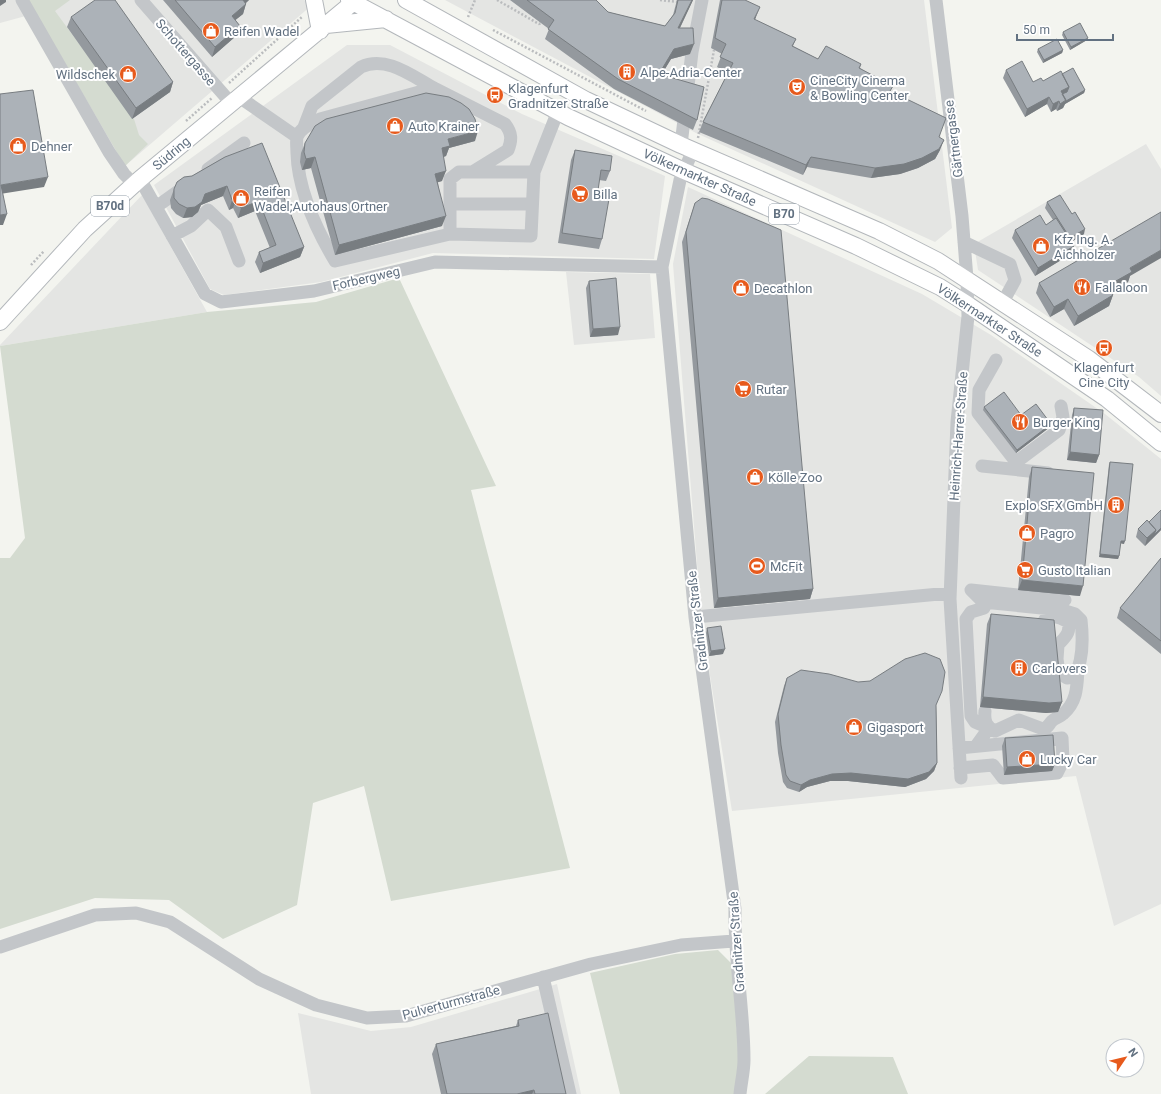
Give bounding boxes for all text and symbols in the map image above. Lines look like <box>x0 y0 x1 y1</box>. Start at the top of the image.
street label: Schottergasse <box>153 16 219 89</box>
scale bar <box>1017 16 1113 42</box>
shop icon: Reifen Wadel <box>201 21 221 41</box>
text: 50 m <box>1023 23 1050 37</box>
place label: Reifen Wadel <box>224 24 300 39</box>
building icon: Alpe-Adria-Center <box>617 62 637 82</box>
shop icon: Wildschek <box>118 64 138 84</box>
place label: Alpe-Adria-Center <box>640 65 742 80</box>
place label: Wildschek <box>56 67 115 82</box>
place label: CineCity Cinema & Bowling Center <box>810 73 909 103</box>
theatre icon: CineCity Cinema & Bowling Center <box>787 77 807 97</box>
place label: Klagenfurt Gradnitzer Straße <box>508 81 609 111</box>
bus stop icon: Klagenfurt Gradnitzer Straße <box>485 85 505 105</box>
street label: Gärtnergasse <box>941 99 966 179</box>
shop icon: Auto Krainer <box>385 116 405 136</box>
place label: Auto Krainer <box>408 119 480 134</box>
street label: Südring <box>150 133 193 173</box>
shop icon: Dehner <box>8 136 28 156</box>
place label: Dehner <box>31 139 73 154</box>
street label: Völkermarkter Straße <box>641 146 759 209</box>
place label: Reifen Wadel;Autohaus Ortner <box>254 184 388 214</box>
supermarket icon: Billa <box>570 184 590 204</box>
place label: Billa <box>593 187 618 202</box>
shop icon: Reifen Wadel;Autohaus Ortner <box>231 188 251 208</box>
road number: B70d <box>91 196 129 216</box>
road number: B70 <box>769 204 799 224</box>
place label: Kfz Ing. A. Aichholzer <box>1054 232 1116 262</box>
shop icon: Kfz Ing. A. Aichholzer <box>1031 236 1051 256</box>
street label: Forbergweg <box>331 263 401 294</box>
restaurant icon: Fallaloon <box>1072 277 1092 297</box>
shop icon: Decathlon <box>731 278 751 298</box>
place label: Fallaloon <box>1095 280 1148 295</box>
place label: Decathlon <box>754 281 812 296</box>
street label: Völkermarkter Straße <box>934 281 1045 360</box>
bus stop icon: Klagenfurt Cine City <box>1094 338 1114 358</box>
place label: Klagenfurt Cine City <box>1074 360 1134 390</box>
street label: Heinrich-Harrer-Straße <box>947 371 970 501</box>
supermarket icon: Rutar <box>733 379 753 399</box>
place label: Rutar <box>756 382 788 397</box>
restaurant icon: Burger King <box>1010 412 1030 432</box>
place label: Burger King <box>1033 415 1100 430</box>
shop icon: Kölle Zoo <box>745 467 765 487</box>
place label: Kölle Zoo <box>768 470 822 485</box>
building icon: Explo SFX GmbH <box>1106 495 1126 515</box>
place label: Explo SFX GmbH <box>1005 498 1103 513</box>
shop icon: Pagro <box>1017 523 1037 543</box>
place label: Pagro <box>1040 526 1074 541</box>
sports icon: McFit <box>747 556 767 576</box>
place label: McFit <box>770 559 803 574</box>
supermarket icon: Gusto Italian <box>1015 560 1035 580</box>
place label: Gusto Italian <box>1038 563 1111 578</box>
street label: Gradnitzer Straße <box>684 570 711 672</box>
building icon: Carlovers <box>1009 658 1029 678</box>
place label: Carlovers <box>1032 661 1087 676</box>
shop icon: Gigasport <box>844 717 864 737</box>
place label: Gigasport <box>867 720 924 735</box>
shop icon: Lucky Car <box>1017 749 1037 769</box>
place label: Lucky Car <box>1040 752 1097 767</box>
street label: Gradnitzer Straße <box>725 891 747 993</box>
street label: Pulverturmstraße <box>401 982 502 1023</box>
north arrow <box>1105 1038 1145 1078</box>
text: N <box>1125 1046 1140 1060</box>

